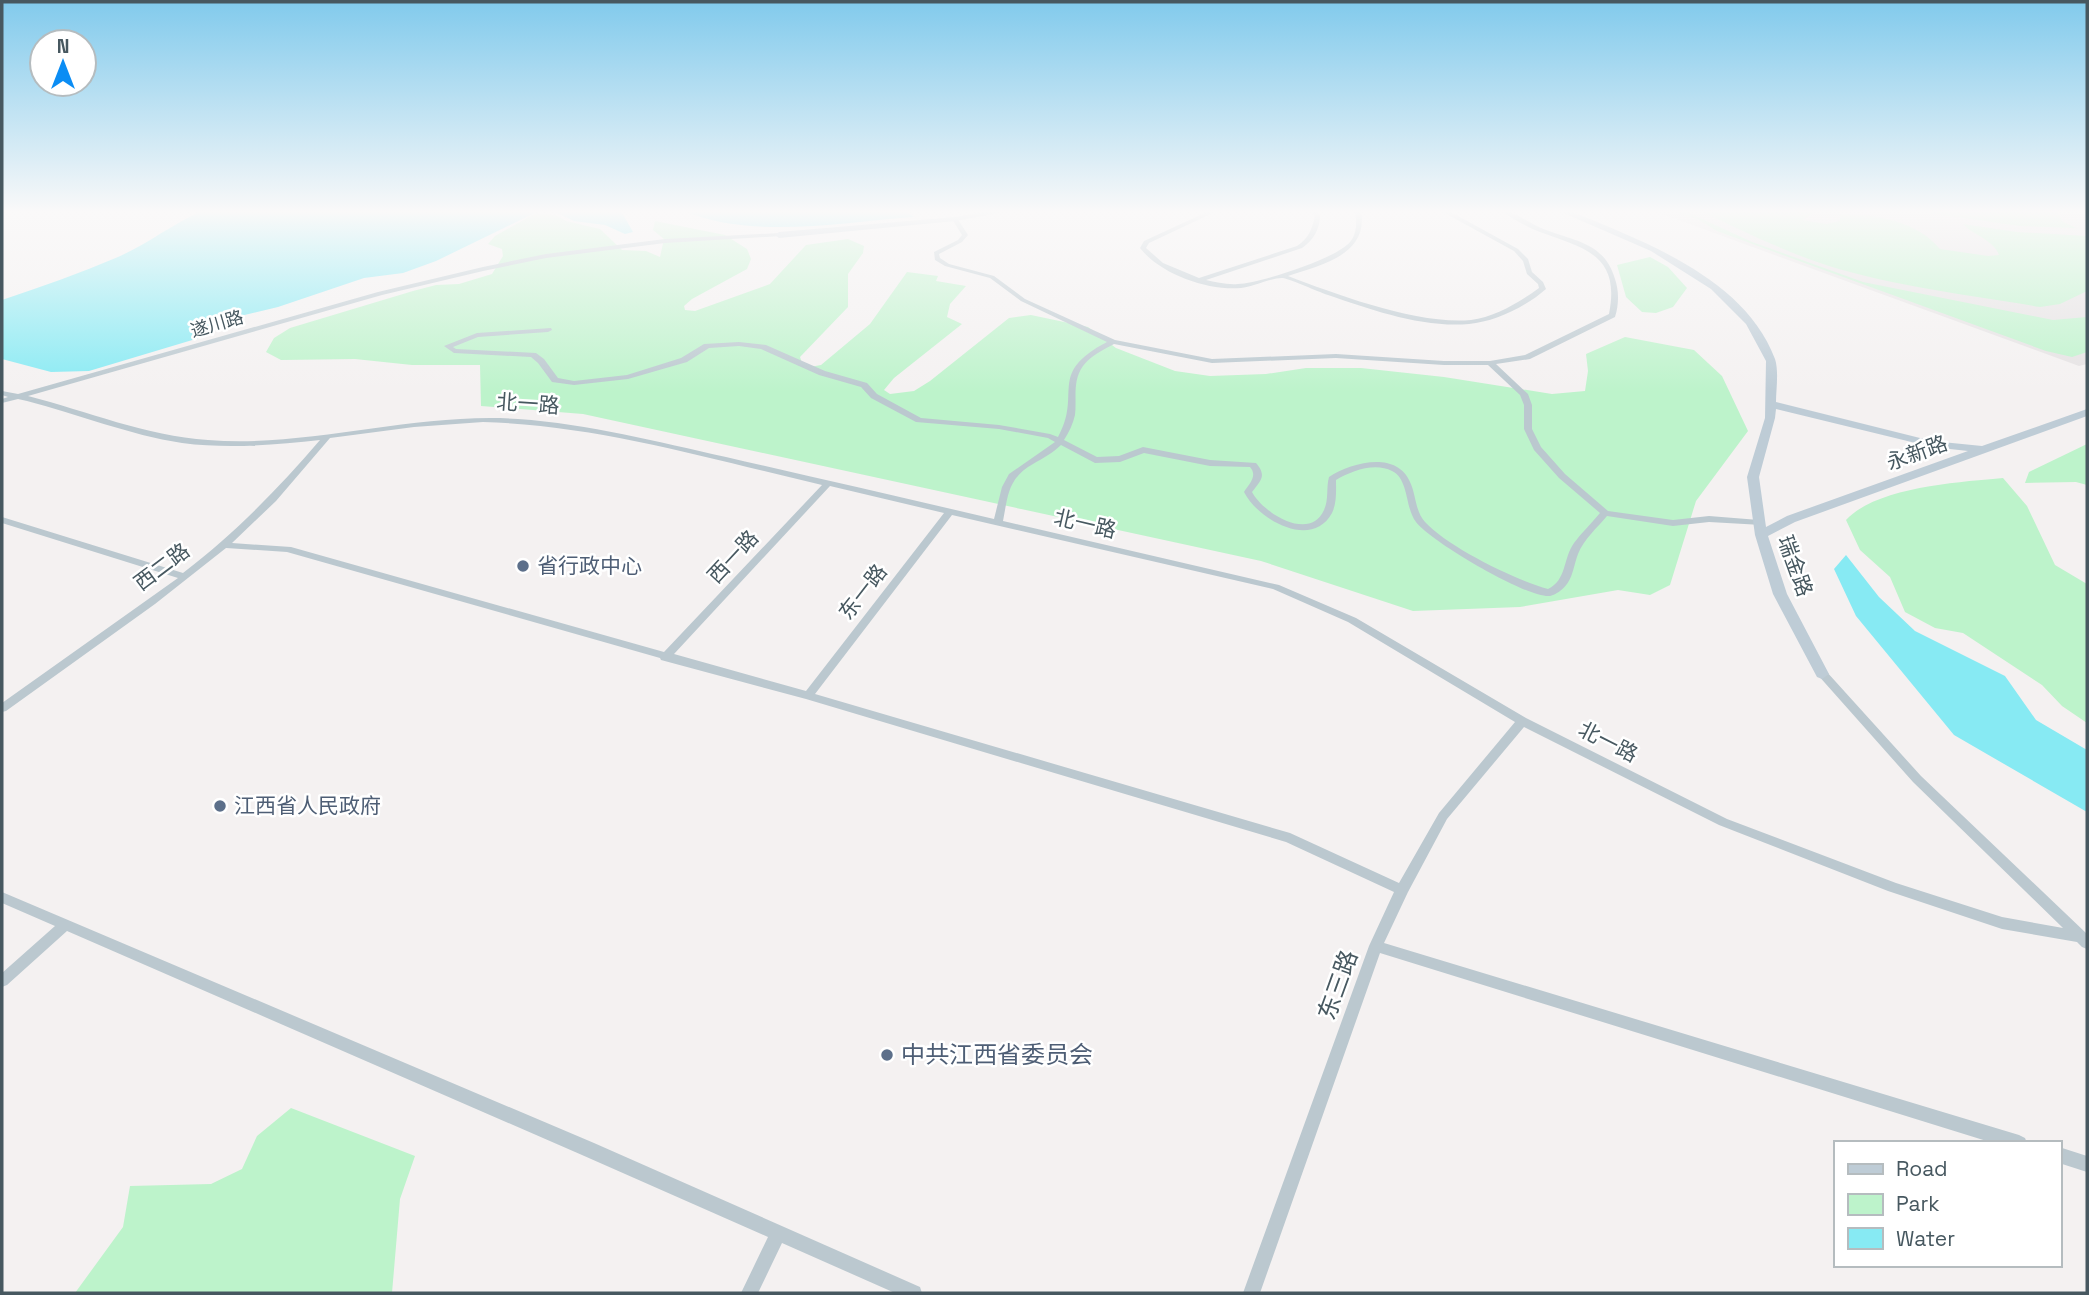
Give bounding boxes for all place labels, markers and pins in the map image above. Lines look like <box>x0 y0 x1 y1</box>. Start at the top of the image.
place label: 省行政中心 <box>537 552 642 579</box>
marker: 省行政中心 <box>515 558 531 574</box>
place label: 江西省人民政府 <box>234 792 381 819</box>
marker: 江西省人民政府 <box>212 798 228 814</box>
place label: 中共江西省委员会 <box>901 1039 1093 1070</box>
marker: 中共江西省委员会 <box>879 1047 895 1063</box>

